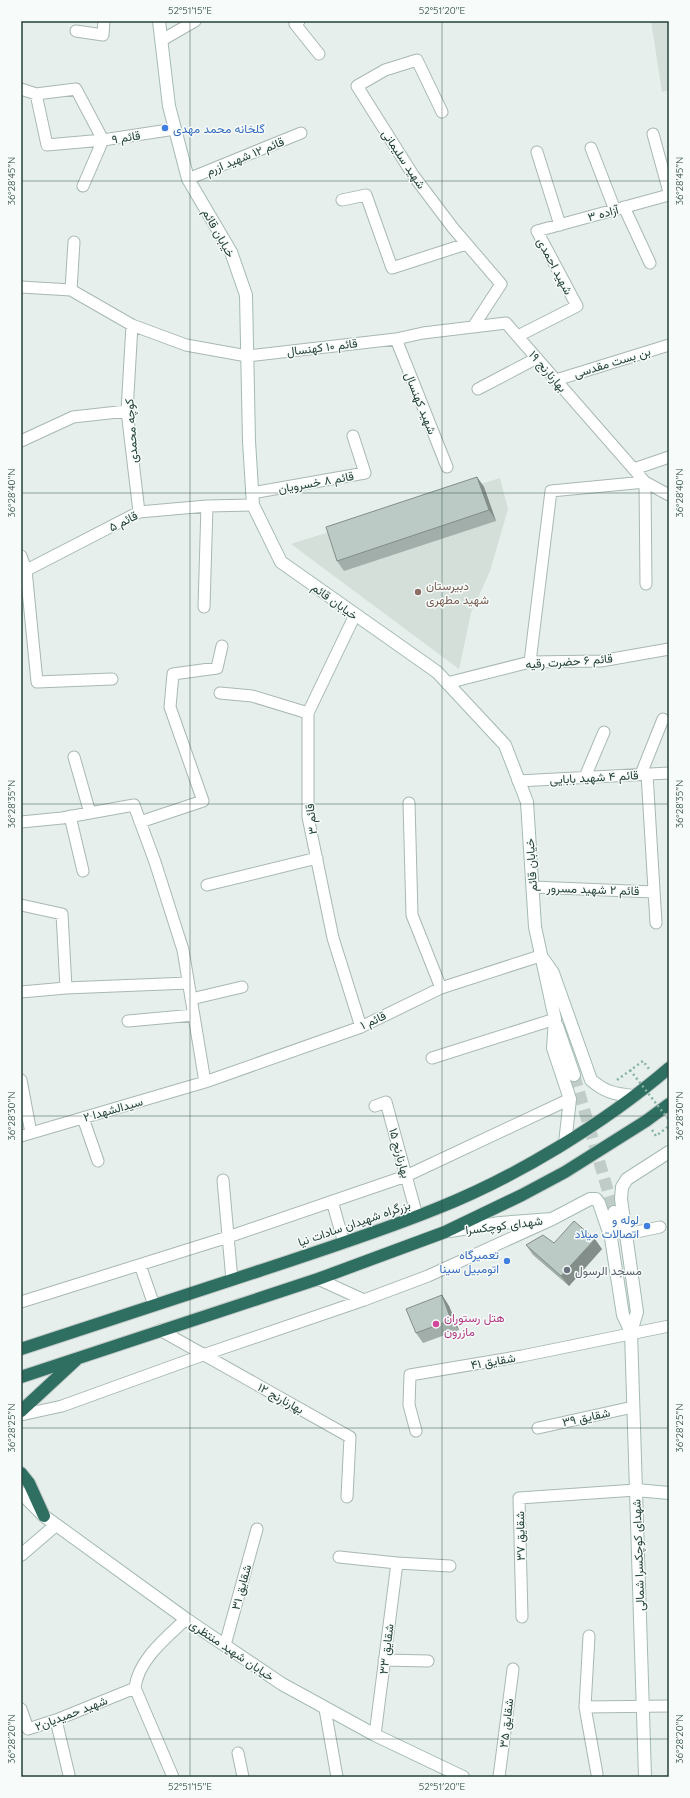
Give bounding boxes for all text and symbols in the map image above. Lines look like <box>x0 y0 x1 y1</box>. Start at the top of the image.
text: 52°51'15"E <box>168 4 212 17</box>
text: 52°51'20"E <box>419 4 466 17</box>
place label: گلخانه محمد مهدی <box>173 121 265 137</box>
marker: گلخانه محمد مهدی <box>160 123 170 133</box>
street label: شهید سلیمانی <box>378 126 429 192</box>
street label: قائم ۹ <box>111 127 142 148</box>
street label: قائم ۱۲ شهید ازرم <box>204 134 287 179</box>
text: 36°28'45"N <box>5 157 18 205</box>
text: 36°28'45"N <box>673 157 686 205</box>
street label: آزاده ۳ <box>586 201 622 225</box>
street label: خیابان قائم <box>199 206 239 261</box>
street label: شهید احمدی <box>533 235 576 297</box>
street label: قائم ۱۰ کهنسال <box>286 335 358 360</box>
street label: بن بست مقدسی <box>572 343 653 382</box>
street label: بهارنارنج ۱۹ <box>524 347 570 396</box>
street label: شهید کهنسال <box>401 370 440 437</box>
street label: کوچه محمدی <box>121 398 142 464</box>
text: 36°28'40"N <box>5 468 18 518</box>
street label: قائم ۸ خسرویان <box>277 468 355 497</box>
text: 36°28'40"N <box>673 468 686 518</box>
street label: قائم ۵ <box>106 508 140 535</box>
place label: دبیرستان شهید مطهری <box>426 578 489 608</box>
street label: خیابان قائم <box>308 579 361 624</box>
marker: دبیرستان شهید مطهری <box>413 587 423 597</box>
street label: قائم ۶ حضرت رقیه <box>525 650 613 673</box>
street label: قائم ۴ شهید بابایی <box>549 767 639 788</box>
text: 36°28'35"N <box>5 780 18 828</box>
text: 36°28'35"N <box>673 780 686 828</box>
street label: قائم ۳ <box>302 803 321 835</box>
street label: خیابان قائم <box>522 838 541 892</box>
street label: قائم ۲ شهید مسرور <box>545 880 640 899</box>
street label: قائم ۱ <box>358 1008 389 1033</box>
text: 36°28'30"N <box>5 1091 18 1141</box>
text: 36°28'30"N <box>673 1091 686 1141</box>
street label: سیدالشهدا ۲ <box>81 1093 145 1126</box>
street label: بهارنارنج ۱۵ <box>384 1126 414 1180</box>
street label: بزرگراه شهیدان سادات نیا <box>296 1197 413 1250</box>
place label: لوله و اتصالات میلاد <box>575 1212 639 1241</box>
street label: شهدای کوچکسرا <box>464 1213 544 1238</box>
marker: لوله و اتصالات میلاد <box>642 1221 652 1231</box>
place label: تعمیرگاه اتومبیل سینا <box>440 1247 499 1277</box>
marker: تعمیرگاه اتومبیل سینا <box>502 1256 512 1266</box>
place label: مسجد الرسول <box>575 1263 642 1279</box>
marker: مسجد الرسول <box>562 1265 572 1275</box>
place label: هتل رستوران مازرون <box>444 1310 505 1340</box>
marker: هتل رستوران مازرون <box>431 1319 441 1329</box>
street label: شقایق ۴۱ <box>469 1350 517 1373</box>
street label: بهارنارنج ۱۲ <box>254 1379 307 1419</box>
text: 36°28'25"N <box>5 1404 18 1452</box>
text: 36°28'25"N <box>673 1404 686 1452</box>
street label: شقایق ۳۹ <box>561 1405 612 1430</box>
street label: شهدای کوچکسرا شمالی <box>629 1499 648 1611</box>
street label: شقایق ۳۷ <box>512 1511 529 1561</box>
street label: شقایق ۳۱ <box>228 1563 255 1612</box>
street label: خیابان شهید منتظری <box>186 1616 277 1685</box>
street label: شقایق ۳۳ <box>375 1623 398 1675</box>
street label: شهید حمیدیان۲ <box>33 1692 110 1735</box>
street label: شقایق ۳۵ <box>496 1697 517 1749</box>
text: 36°28'20"N <box>5 1714 18 1764</box>
text: 36°28'20"N <box>673 1714 686 1764</box>
text: 52°51'15"E <box>168 1780 212 1793</box>
text: 52°51'20"E <box>419 1780 466 1793</box>

